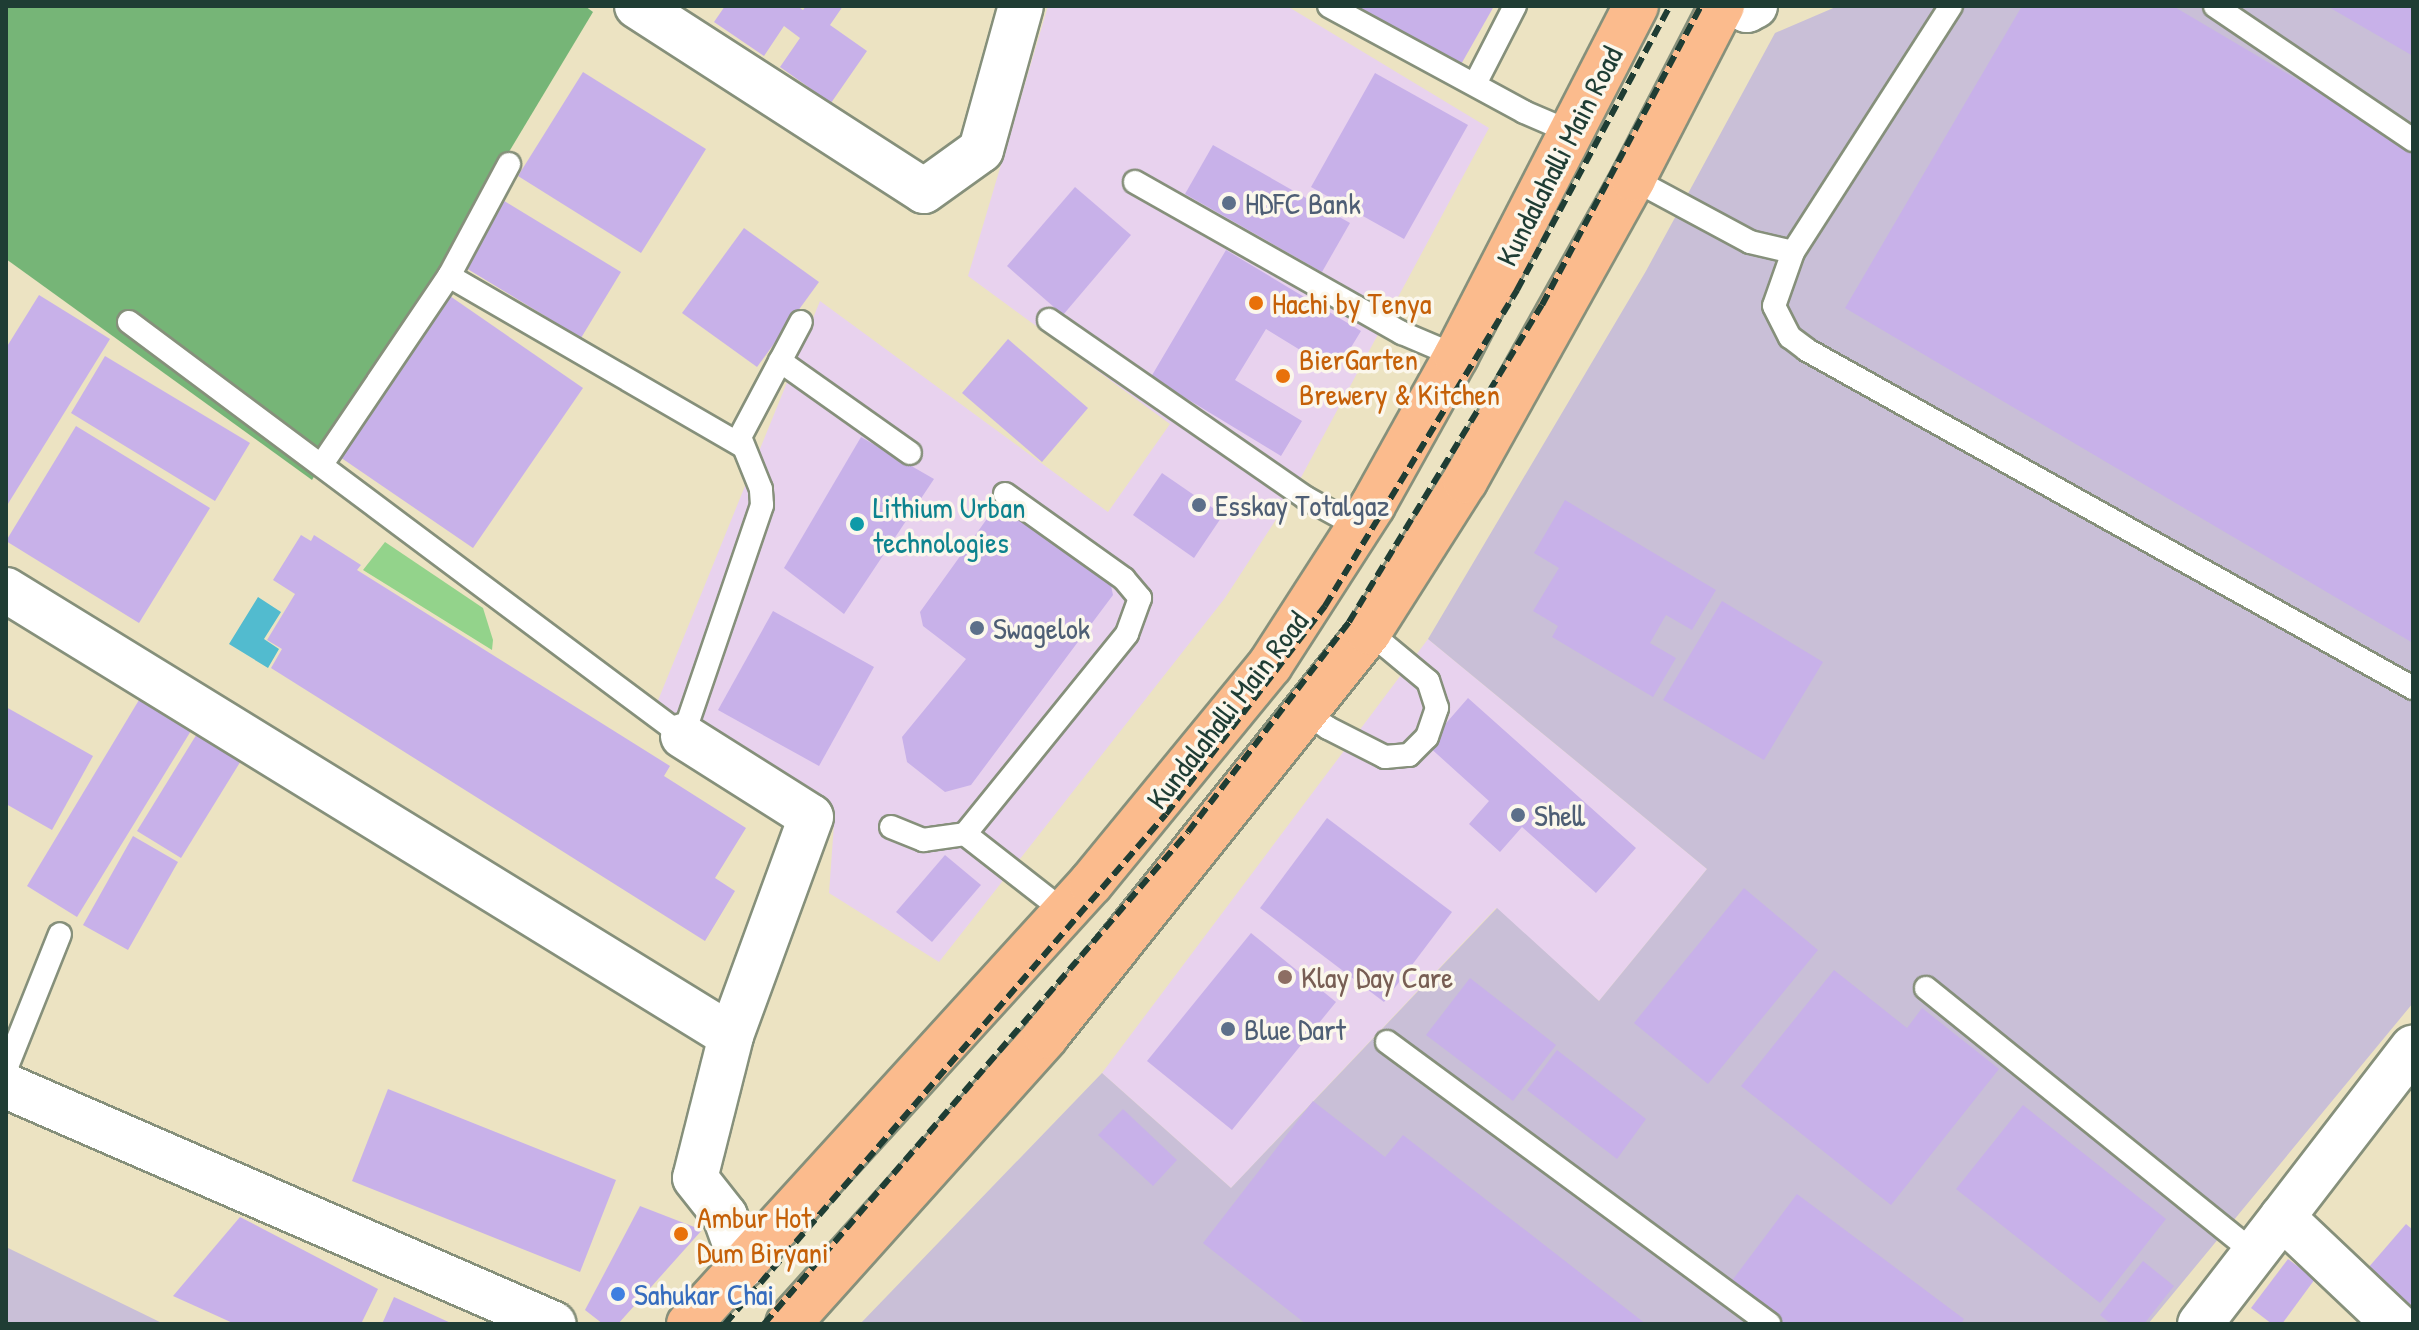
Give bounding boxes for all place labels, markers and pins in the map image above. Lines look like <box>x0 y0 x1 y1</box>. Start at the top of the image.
place label: HDFC Bank <box>1245 185 1361 221</box>
marker: HDFC Bank <box>1220 194 1238 212</box>
place label: Hachi by Tenya <box>1272 285 1432 321</box>
marker: Hachi by Tenya <box>1247 294 1265 312</box>
place label: BierGarten Brewery & Kitchen <box>1299 341 1500 412</box>
marker: BierGarten Brewery & Kitchen <box>1274 367 1292 385</box>
place label: Esskay Totalgaz <box>1215 487 1389 523</box>
place label: Lithium Urban technologies <box>873 489 1026 560</box>
marker: Esskay Totalgaz <box>1190 496 1208 514</box>
marker: Lithium Urban technologies <box>848 515 866 533</box>
place label: Swagelok <box>993 610 1090 646</box>
marker: Swagelok <box>968 619 986 637</box>
place label: Shell <box>1534 797 1585 833</box>
marker: Shell <box>1509 806 1527 824</box>
place label: Klay Day Care <box>1301 959 1453 995</box>
marker: Klay Day Care <box>1276 968 1294 986</box>
place label: Blue Dart <box>1244 1011 1346 1047</box>
marker: Blue Dart <box>1219 1020 1237 1038</box>
place label: Ambur Hot Dum Biryani <box>697 1199 829 1270</box>
marker: Ambur Hot Dum Biryani <box>672 1225 690 1243</box>
place label: Sahukar Chai <box>634 1276 774 1312</box>
marker: Sahukar Chai <box>609 1285 627 1303</box>

